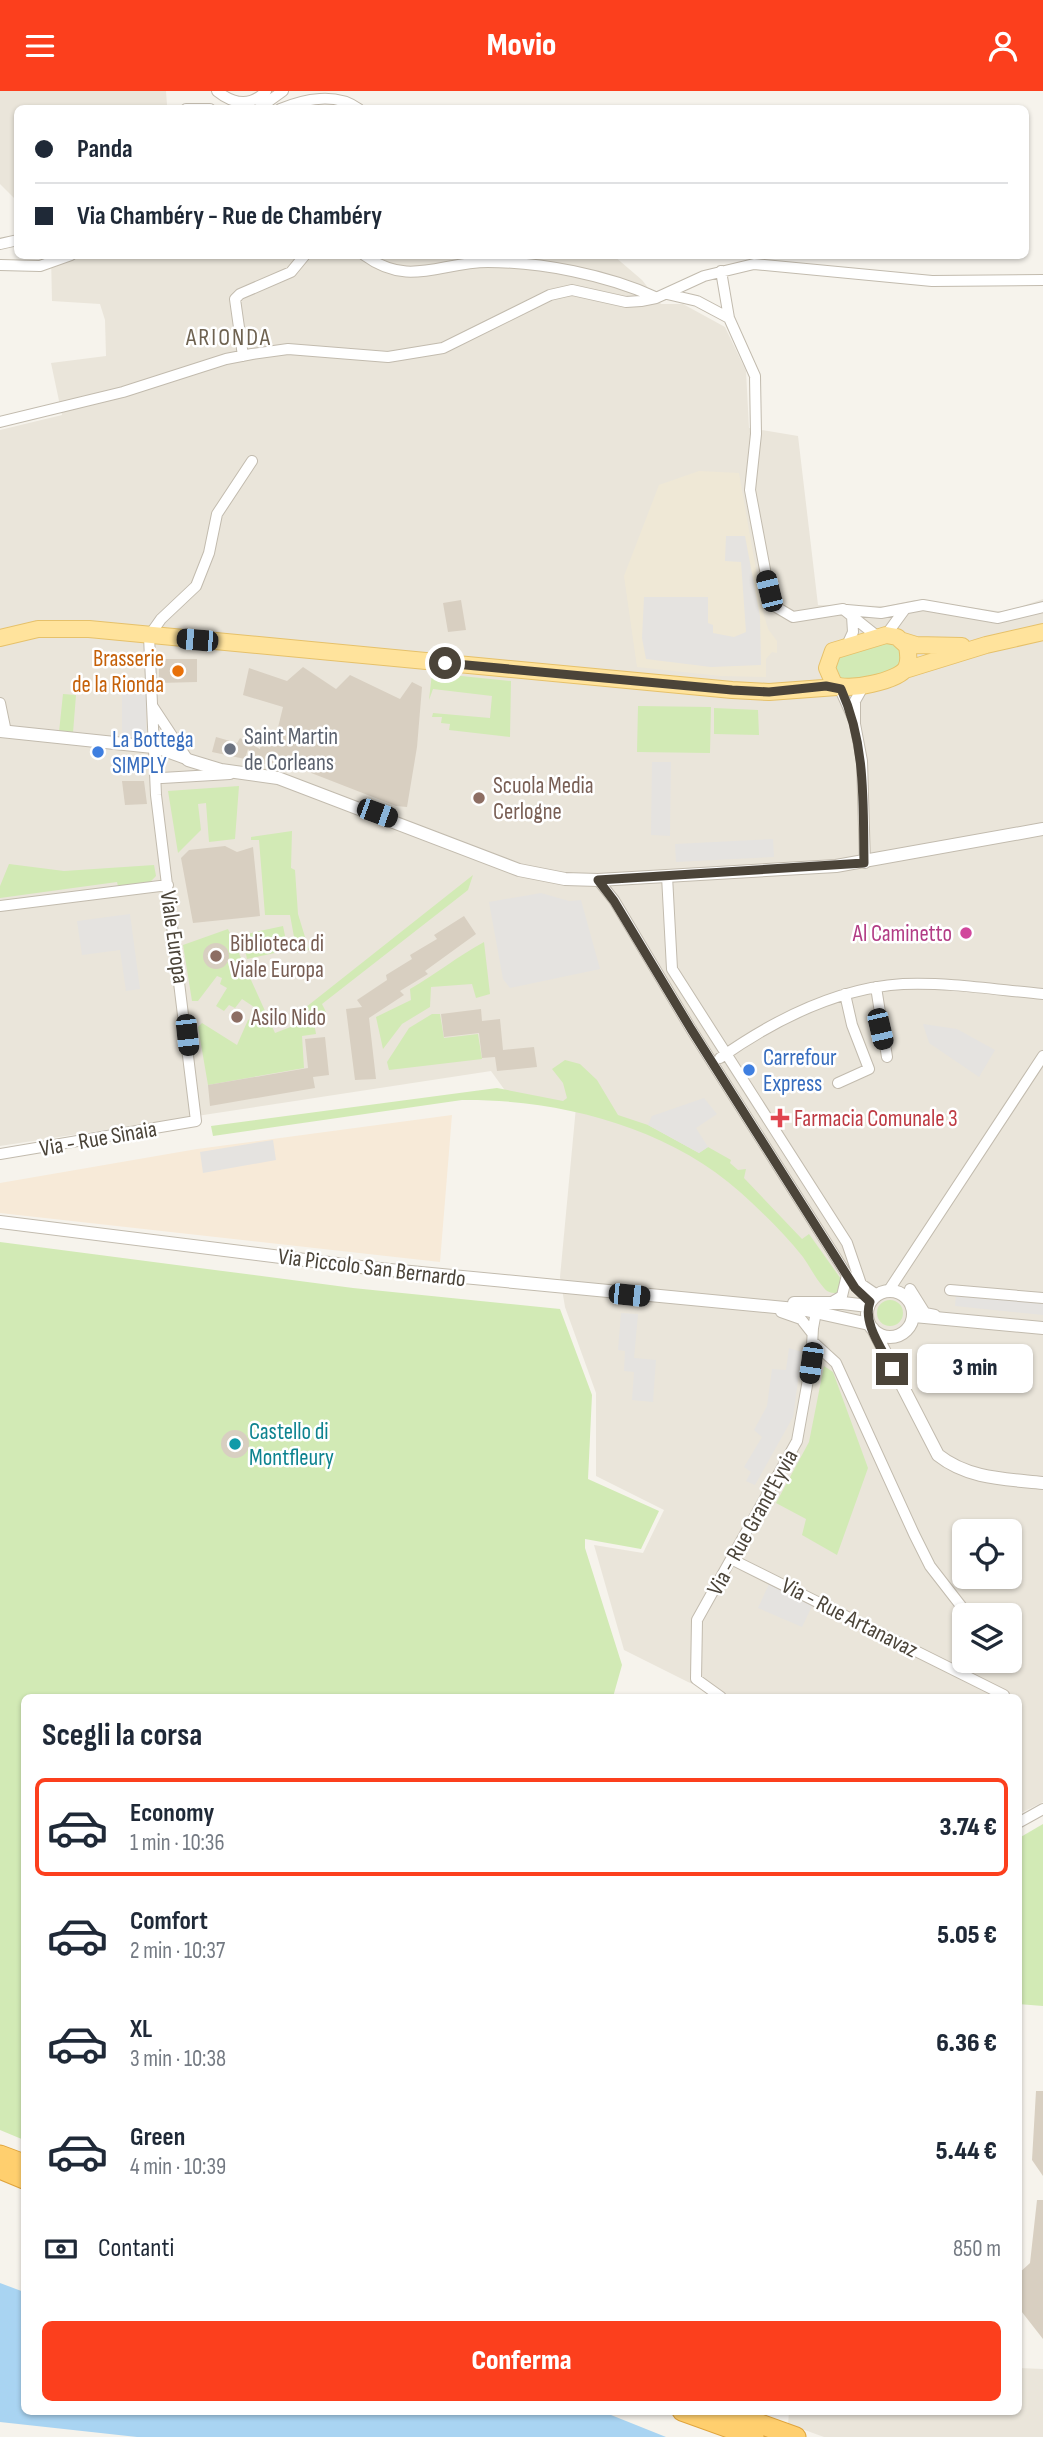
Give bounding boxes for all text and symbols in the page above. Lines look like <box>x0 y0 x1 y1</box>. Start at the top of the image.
text: Movio <box>487 26 556 65</box>
icon: menu <box>21 27 59 65</box>
icon: person <box>984 27 1022 65</box>
text: Panda <box>77 134 133 165</box>
text: Via Chambéry - Rue de Chambéry <box>77 201 382 232</box>
district label: ARIONDA <box>185 323 272 352</box>
car <box>754 568 785 614</box>
car <box>176 628 219 652</box>
place label: Brasserie de la Rionda <box>72 645 164 699</box>
route start <box>429 647 461 679</box>
marker: Brasserie de la Rionda <box>170 663 186 679</box>
place label: Saint Martin de Corleans <box>244 723 338 777</box>
place label: La Bottega SIMPLY <box>112 726 194 780</box>
marker: Saint Martin de Corleans <box>222 741 238 757</box>
marker: La Bottega SIMPLY <box>90 744 106 760</box>
place label: Scuola Media Cerlogne <box>493 772 594 826</box>
marker: Scuola Media Cerlogne <box>471 790 487 806</box>
car <box>354 796 401 830</box>
street label: Viale Europa <box>154 889 194 986</box>
place label: Al Caminetto <box>852 920 952 948</box>
marker: Al Caminetto <box>958 925 974 941</box>
place label: Biblioteca di Viale Europa <box>230 930 324 984</box>
marker: Biblioteca di Viale Europa <box>208 948 224 964</box>
place label: Asilo Nido <box>250 1004 326 1032</box>
car <box>866 1006 895 1052</box>
marker: Asilo Nido <box>229 1009 245 1025</box>
car <box>175 1013 200 1057</box>
place label: Carrefour Express <box>763 1044 837 1098</box>
marker: Carrefour Express <box>741 1062 757 1078</box>
place label: Farmacia Comunale 3 <box>794 1105 958 1133</box>
marker: Farmacia Comunale 3 <box>772 1110 788 1126</box>
street label: Via - Rue Sinaia <box>37 1115 159 1163</box>
street label: Via Piccolo San Bernardo <box>277 1243 467 1293</box>
car <box>608 1282 651 1308</box>
car <box>798 1341 825 1385</box>
callout: 3 min <box>917 1345 1032 1393</box>
route end <box>876 1353 908 1385</box>
text: 3 min <box>953 1354 997 1382</box>
place label: Castello di Montfleury <box>249 1418 334 1472</box>
marker: Castello di Montfleury <box>227 1436 243 1452</box>
street label: Via - Rue Grand'Eyvia <box>701 1445 804 1600</box>
map controls <box>952 1519 1022 1673</box>
button: locate <box>952 1519 1022 1589</box>
street label: Via - Rue Artanavaz <box>777 1571 923 1664</box>
button: layers <box>952 1603 1022 1673</box>
text: Scegli la corsa <box>42 1716 202 1755</box>
icon: car <box>46 1796 109 1859</box>
text: Economy <box>130 1798 214 1829</box>
text: 3.74 € <box>939 1812 997 1843</box>
text: 1 min · 10:36 <box>130 1829 225 1857</box>
icon: car <box>46 1904 109 1967</box>
text: Comfort <box>130 1906 208 1937</box>
text: 5.05 € <box>937 1920 997 1951</box>
text: 2 min · 10:37 <box>130 1937 225 1965</box>
icon: car <box>46 2012 109 2075</box>
text: XL <box>130 2014 152 2045</box>
text: 6.36 € <box>936 2028 997 2059</box>
text: 3 min · 10:38 <box>130 2045 226 2073</box>
icon: car <box>46 2120 109 2183</box>
text: Green <box>130 2122 185 2153</box>
text: 5.44 € <box>936 2136 997 2167</box>
text: 4 min · 10:39 <box>130 2153 226 2181</box>
icon: cash <box>42 2230 80 2268</box>
text: Contanti <box>98 2233 174 2264</box>
text: 850 m <box>953 2235 1001 2263</box>
button: Conferma <box>42 2321 1001 2401</box>

